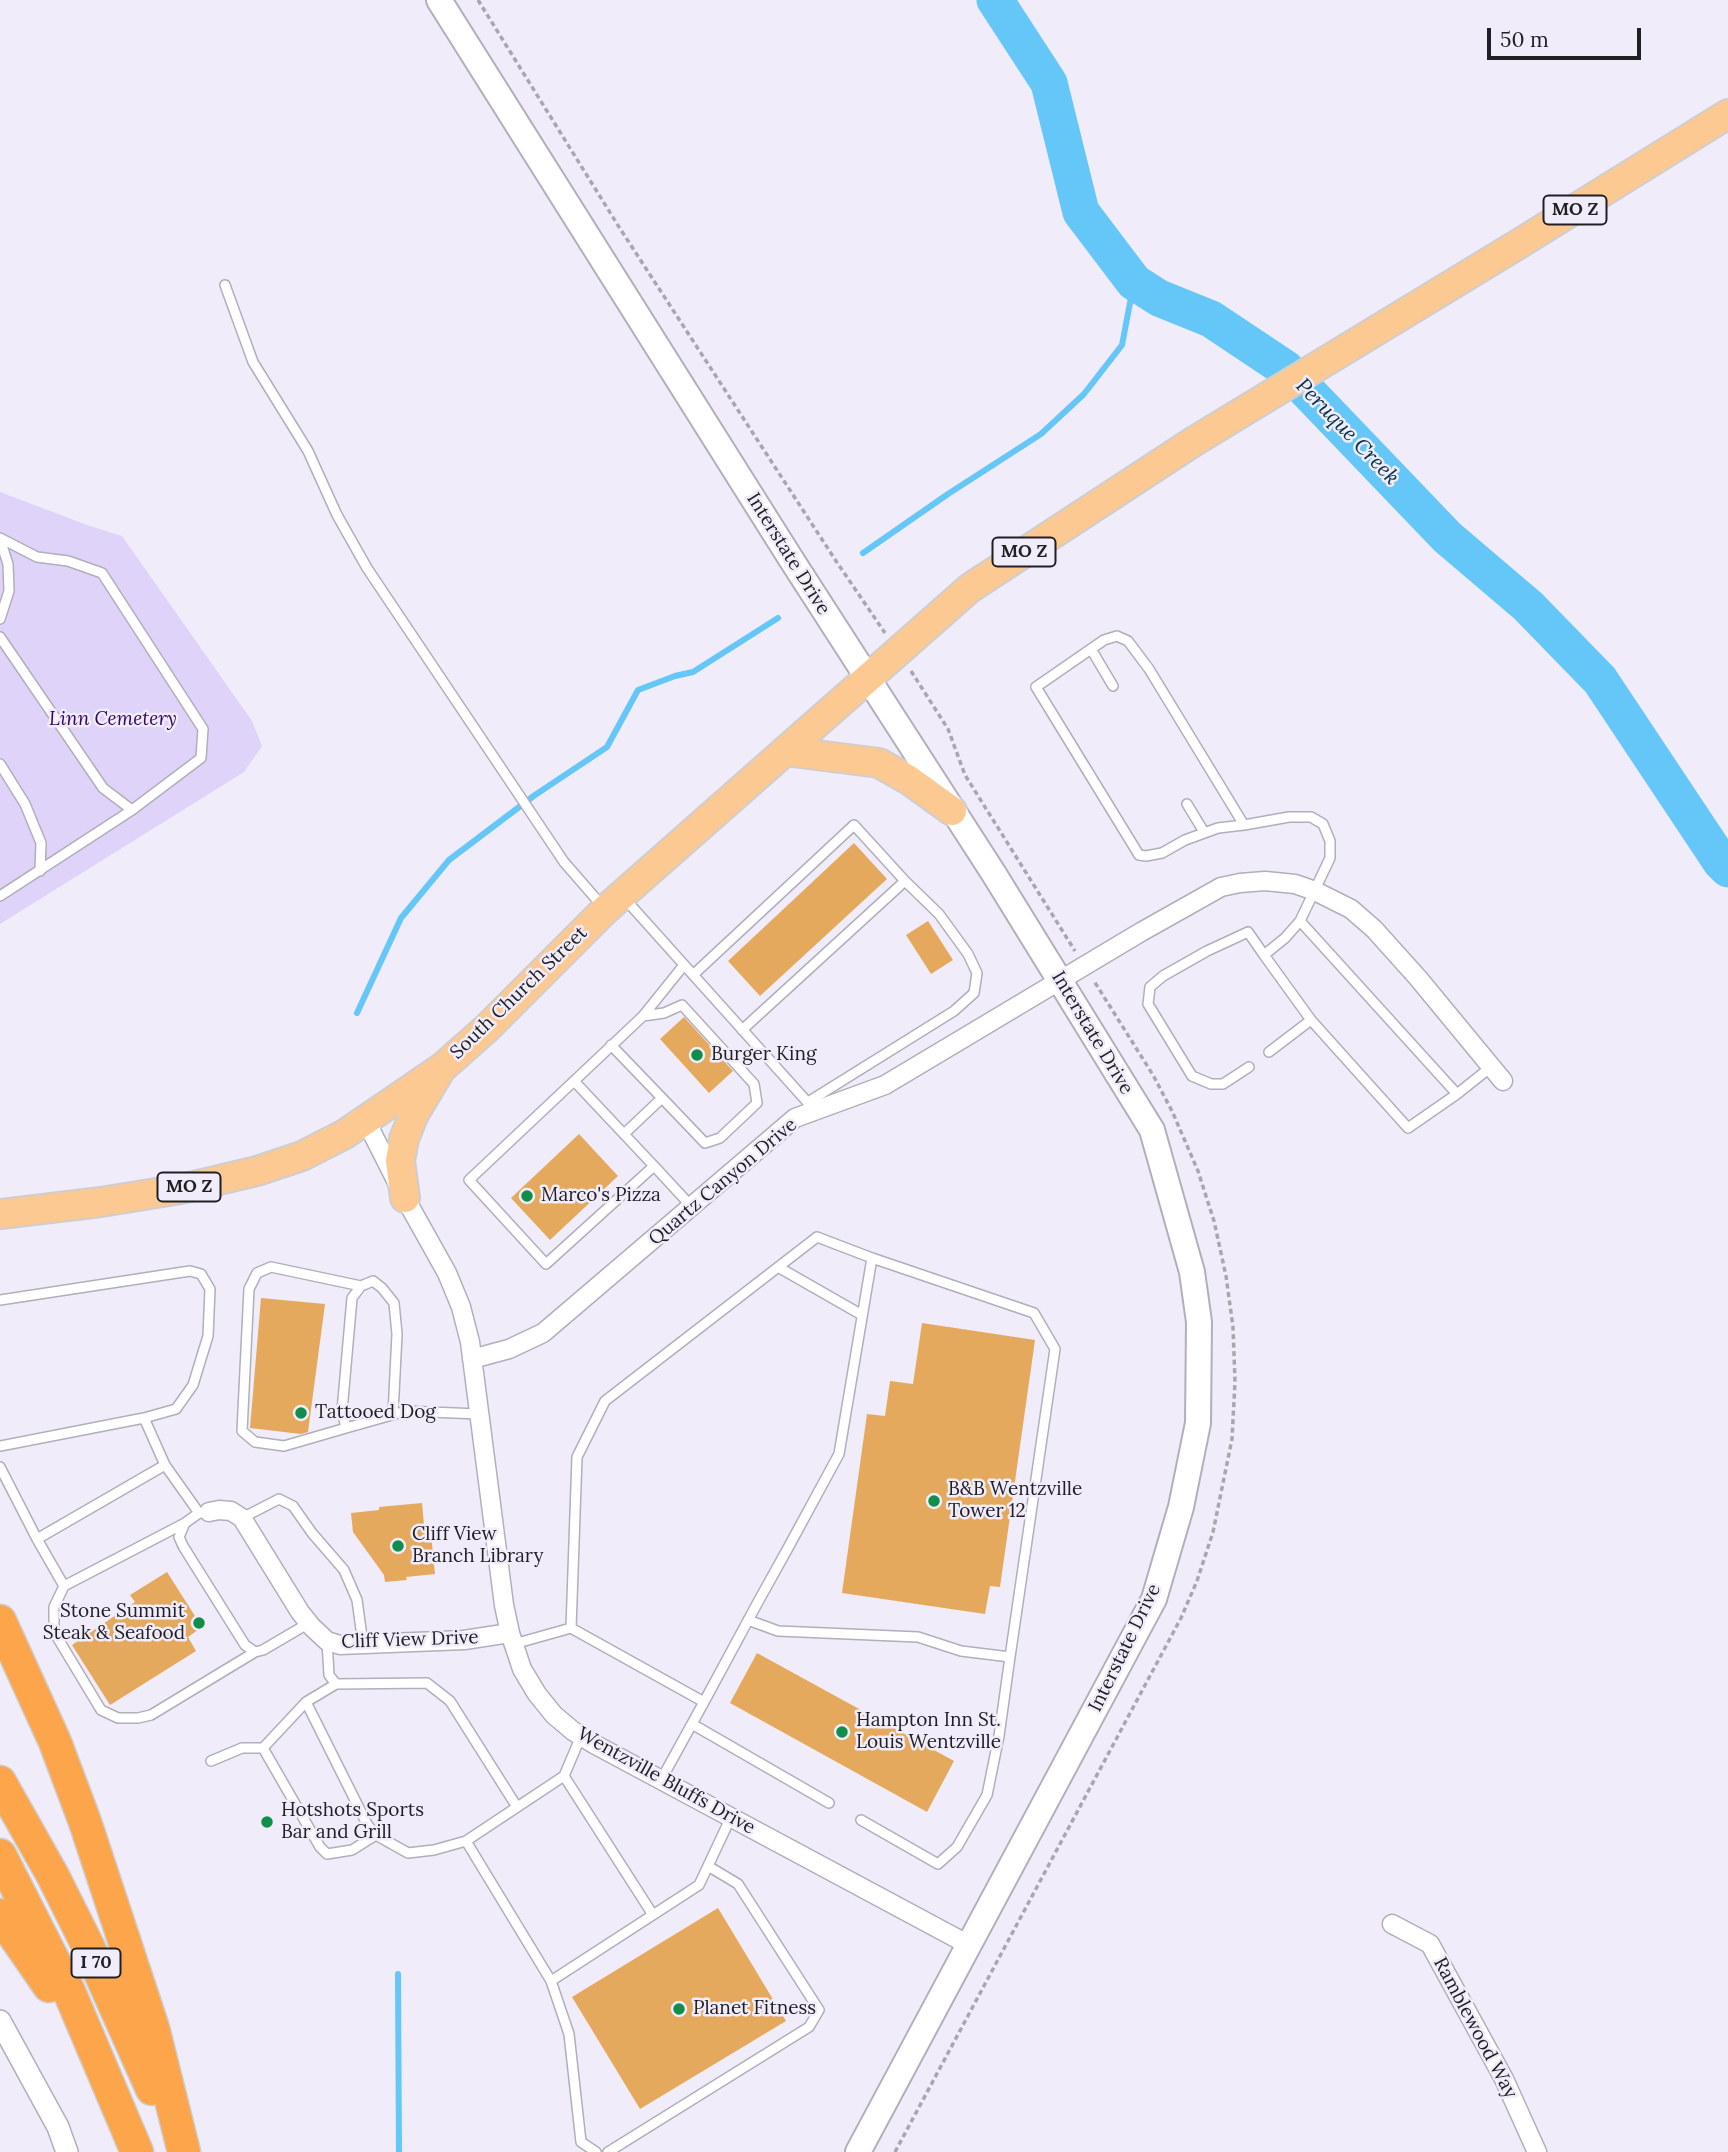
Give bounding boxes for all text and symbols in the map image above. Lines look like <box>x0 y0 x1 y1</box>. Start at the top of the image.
scale bar <box>1490 14 1644 58</box>
text: 50 m <box>1500 26 1549 53</box>
road number: MO Z <box>1544 196 1606 224</box>
water label: Peruque Creek <box>1290 374 1404 490</box>
street label: Interstate Drive <box>741 489 835 619</box>
road number: MO Z <box>992 538 1056 566</box>
park label: Linn Cemetery <box>49 709 177 731</box>
street label: South Church Street <box>446 922 592 1064</box>
street label: Interstate Drive <box>1046 967 1138 1099</box>
place label: Burger King <box>711 1044 816 1066</box>
marker: Burger King <box>689 1047 705 1063</box>
street label: Quartz Canyon Drive <box>644 1113 802 1251</box>
road number: MO Z <box>158 1172 220 1202</box>
place label: Marco's Pizza <box>541 1185 661 1207</box>
marker: Marco's Pizza <box>519 1188 535 1204</box>
place label: Tattooed Dog <box>315 1402 436 1424</box>
marker: Tattooed Dog <box>293 1405 309 1421</box>
place label: B&B Wentzville Tower 12 <box>948 1479 1082 1523</box>
marker: B&B Wentzville Tower 12 <box>926 1493 942 1509</box>
place label: Cliff View Branch Library <box>412 1524 543 1568</box>
marker: Cliff View Branch Library <box>390 1538 406 1554</box>
street label: Interstate Drive <box>1084 1580 1166 1716</box>
place label: Stone Summit Steak & Seafood <box>43 1601 185 1645</box>
marker: Stone Summit Steak & Seafood <box>191 1615 207 1631</box>
street label: Cliff View Drive <box>341 1626 479 1654</box>
place label: Hampton Inn St. Louis Wentzville <box>856 1710 1001 1754</box>
street label: Wentzville Bluffs Drive <box>573 1723 759 1839</box>
marker: Hampton Inn St. Louis Wentzville <box>834 1724 850 1740</box>
place label: Hotshots Sports Bar and Grill <box>281 1800 424 1844</box>
marker: Hotshots Sports Bar and Grill <box>259 1814 275 1830</box>
road number: I 70 <box>72 1949 120 1978</box>
street label: Ramblewood Way <box>1428 1954 1522 2102</box>
place label: Planet Fitness <box>693 1998 816 2020</box>
marker: Planet Fitness <box>671 2001 687 2017</box>

